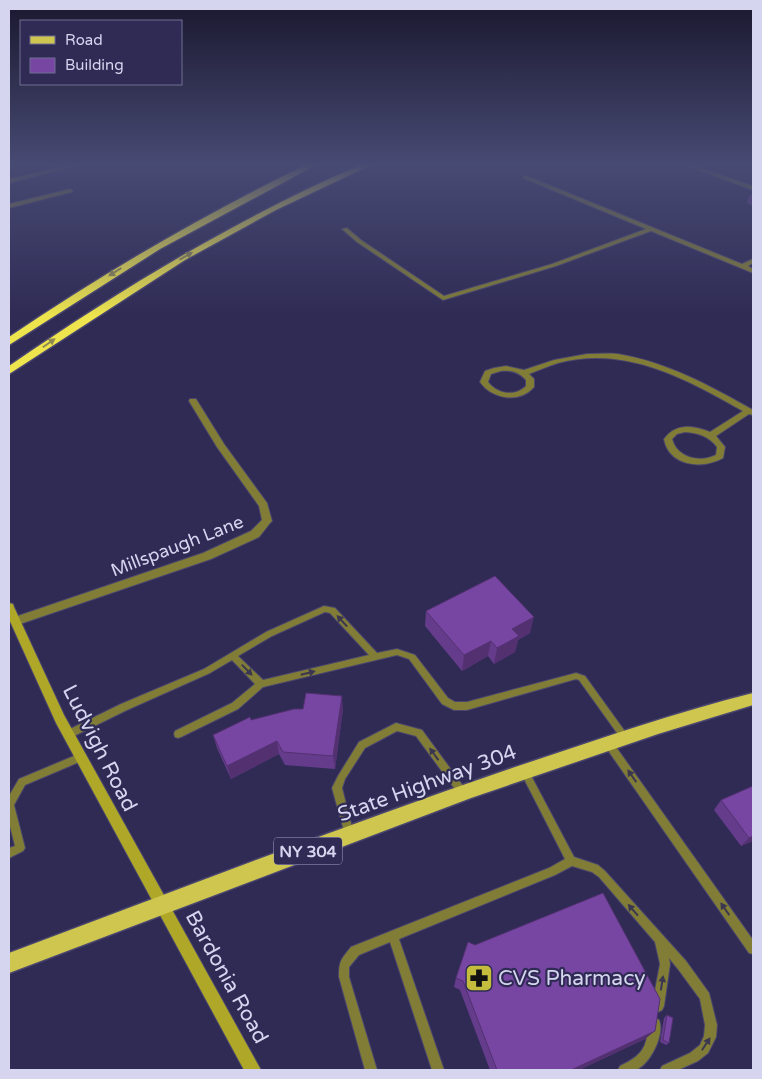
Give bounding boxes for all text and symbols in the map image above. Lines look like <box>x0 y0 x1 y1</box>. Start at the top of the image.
legend <box>20 20 182 85</box>
text: Road <box>65 31 103 49</box>
text: Building <box>65 56 124 74</box>
one-way arrow <box>179 252 193 260</box>
one-way arrow <box>109 267 122 276</box>
one-way arrow <box>42 338 55 348</box>
street label: Millspaugh Lane <box>108 511 246 581</box>
one-way arrow <box>336 616 348 628</box>
one-way arrow <box>241 664 253 676</box>
one-way arrow <box>301 669 316 677</box>
street label: Ludvigh Road <box>57 681 142 816</box>
street label: State Highway 304 <box>334 740 520 827</box>
one-way arrow <box>429 747 439 761</box>
one-way arrow <box>627 769 637 783</box>
road number: NY 304 <box>274 838 342 864</box>
one-way arrow <box>720 902 730 916</box>
one-way arrow <box>627 904 639 916</box>
street label: Bardonia Road <box>180 906 273 1048</box>
pharmacy icon: CVS Pharmacy <box>464 963 494 993</box>
place label: CVS Pharmacy <box>498 966 646 991</box>
one-way arrow <box>658 975 666 991</box>
one-way arrow <box>701 1037 710 1051</box>

